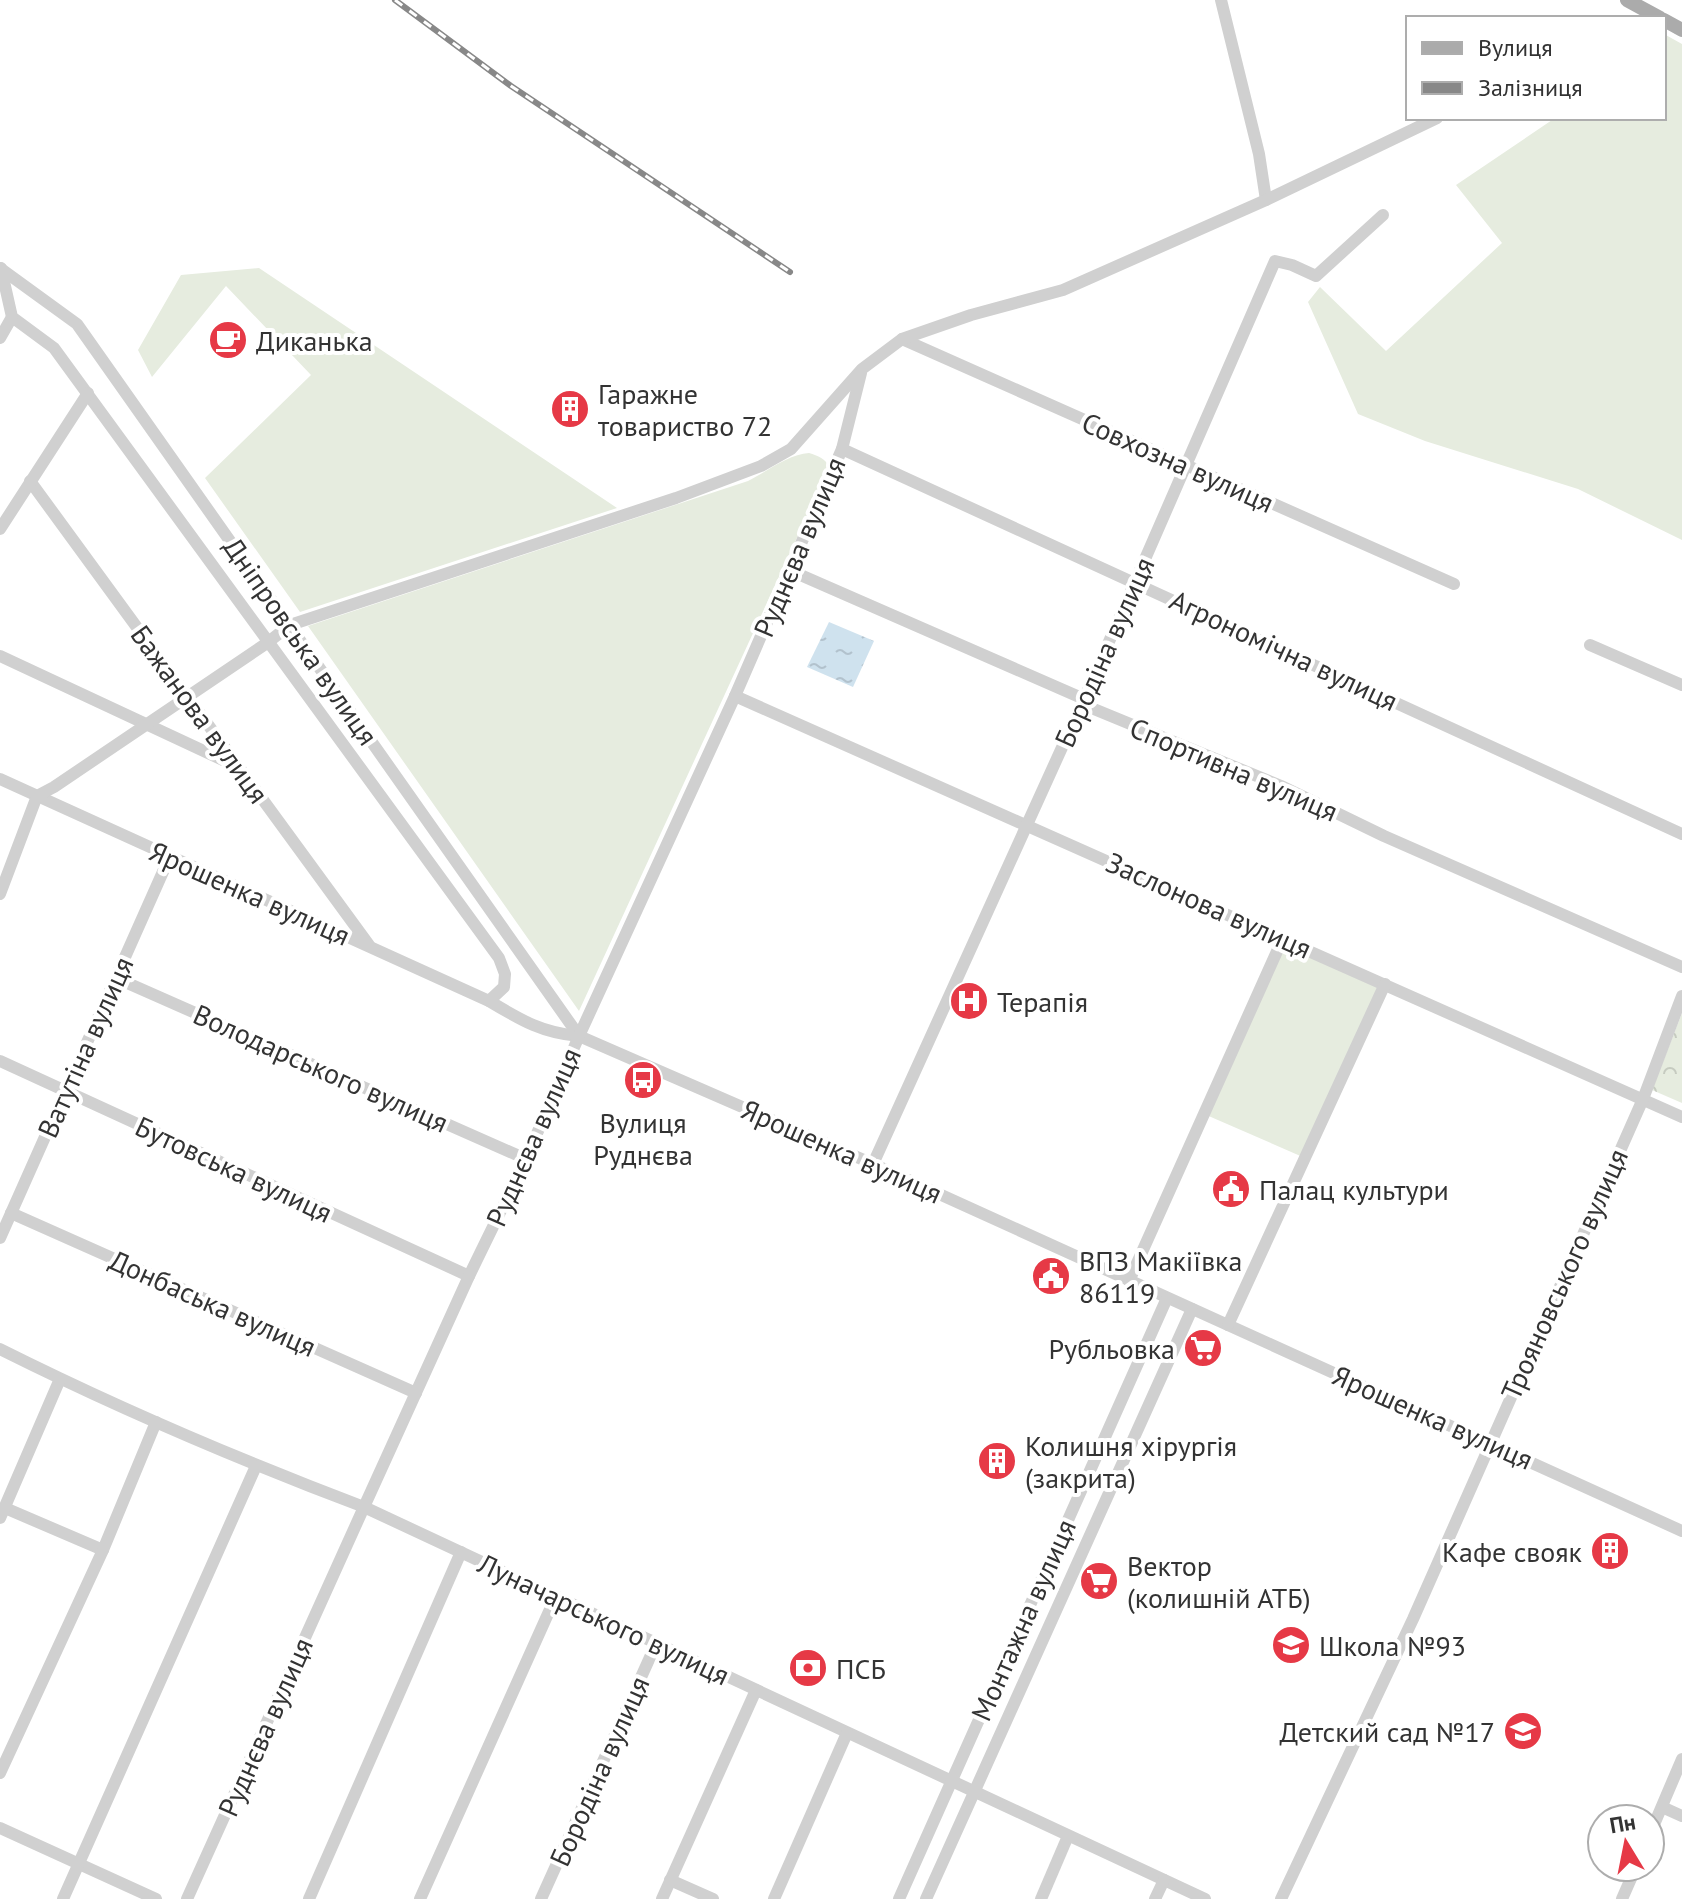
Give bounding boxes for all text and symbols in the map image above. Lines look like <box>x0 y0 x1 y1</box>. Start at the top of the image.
legend <box>1406 16 1666 120</box>
text: Вулиця <box>1478 32 1553 63</box>
text: Залізниця <box>1478 72 1583 103</box>
cafe icon: Диканька <box>207 319 249 361</box>
place label: Диканька <box>256 322 373 359</box>
place label: Гаражне товариство 72 <box>598 375 772 444</box>
building icon: Гаражне товариство 72 <box>549 388 591 430</box>
street label: Совхозна вулиця <box>1076 403 1280 521</box>
street label: Руднєва вулиця <box>745 452 853 642</box>
street label: Дніпровська вулиця <box>215 530 387 752</box>
street label: Бородіна вулиця <box>1046 551 1162 753</box>
street label: Агрономічна вулиця <box>1164 581 1404 719</box>
street label: Бажанова вулиця <box>123 617 277 811</box>
street label: Спортивна вулиця <box>1124 709 1344 829</box>
street label: Ярошенка вулиця <box>144 832 356 954</box>
street label: Заслонова вулиця <box>1101 843 1317 967</box>
street label: Ватутіна вулиця <box>29 951 141 1143</box>
hospital icon: Терапія <box>948 980 990 1022</box>
place label: Терапія <box>997 983 1088 1020</box>
street label: Володарського вулиця <box>188 995 454 1141</box>
street label: Руднєва вулиця <box>477 1042 589 1232</box>
bus stop icon: Вулиця Руднєва <box>622 1059 664 1101</box>
street label: Ярошенка вулиця <box>736 1090 948 1212</box>
place label: Вулиця Руднєва <box>593 1104 693 1173</box>
street label: Бутовська вулиця <box>130 1107 338 1231</box>
street label: Трояновського вулиця <box>1492 1143 1636 1405</box>
public building icon: Палац культури <box>1210 1168 1252 1210</box>
place label: Палац культури <box>1259 1171 1449 1208</box>
street label: Донбаська вулиця <box>104 1241 322 1365</box>
place label: ВПЗ Макіївка 86119 <box>1079 1242 1242 1311</box>
public building icon: ВПЗ Макіївка 86119 <box>1030 1255 1072 1297</box>
supermarket icon: Рубльовка <box>1182 1327 1224 1369</box>
place label: Рубльовка <box>1048 1330 1175 1367</box>
street label: Ярошенка вулиця <box>1327 1356 1539 1478</box>
place label: Колишня хірургія (закрита) <box>1025 1427 1237 1496</box>
building icon: Колишня хірургія (закрита) <box>976 1440 1018 1482</box>
street label: Монтажна вулиця <box>962 1513 1084 1727</box>
building icon: Кафе свояк <box>1589 1530 1631 1572</box>
place label: Кафе свояк <box>1442 1533 1583 1570</box>
street label: Луначарського вулиця <box>472 1544 736 1693</box>
place label: Вектор (колишній АТБ) <box>1127 1547 1311 1616</box>
supermarket icon: Вектор (колишній АТБ) <box>1078 1560 1120 1602</box>
school or university icon: Школа №93 <box>1270 1624 1312 1666</box>
place label: Школа №93 <box>1319 1627 1466 1664</box>
street label: Руднєва вулиця <box>209 1632 321 1822</box>
bank icon: ПСБ <box>787 1647 829 1689</box>
place label: ПСБ <box>836 1650 886 1687</box>
street label: Бородіна вулиця <box>541 1670 657 1872</box>
school or university icon: Детский сад №17 <box>1502 1710 1544 1752</box>
place label: Детский сад №17 <box>1280 1713 1495 1750</box>
north arrow <box>1586 1803 1666 1883</box>
text: Пн <box>1607 1807 1638 1839</box>

